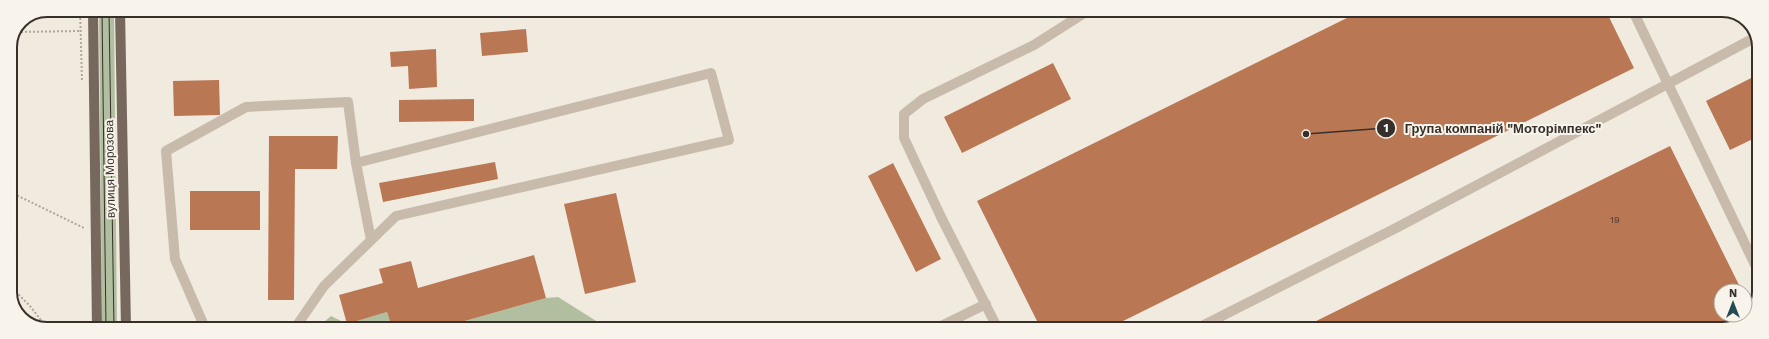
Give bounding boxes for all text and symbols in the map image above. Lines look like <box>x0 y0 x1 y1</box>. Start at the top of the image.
callout: Група компаній "Моторімпекс" <box>1376 116 1609 141</box>
street label: вулиця Морозова <box>102 120 118 218</box>
text: 1 <box>1383 121 1389 135</box>
text: Група компаній "Моторімпекс" <box>1405 121 1602 136</box>
house number: 19 <box>1610 214 1620 225</box>
north arrow <box>1713 283 1753 323</box>
text: N <box>1729 287 1737 300</box>

